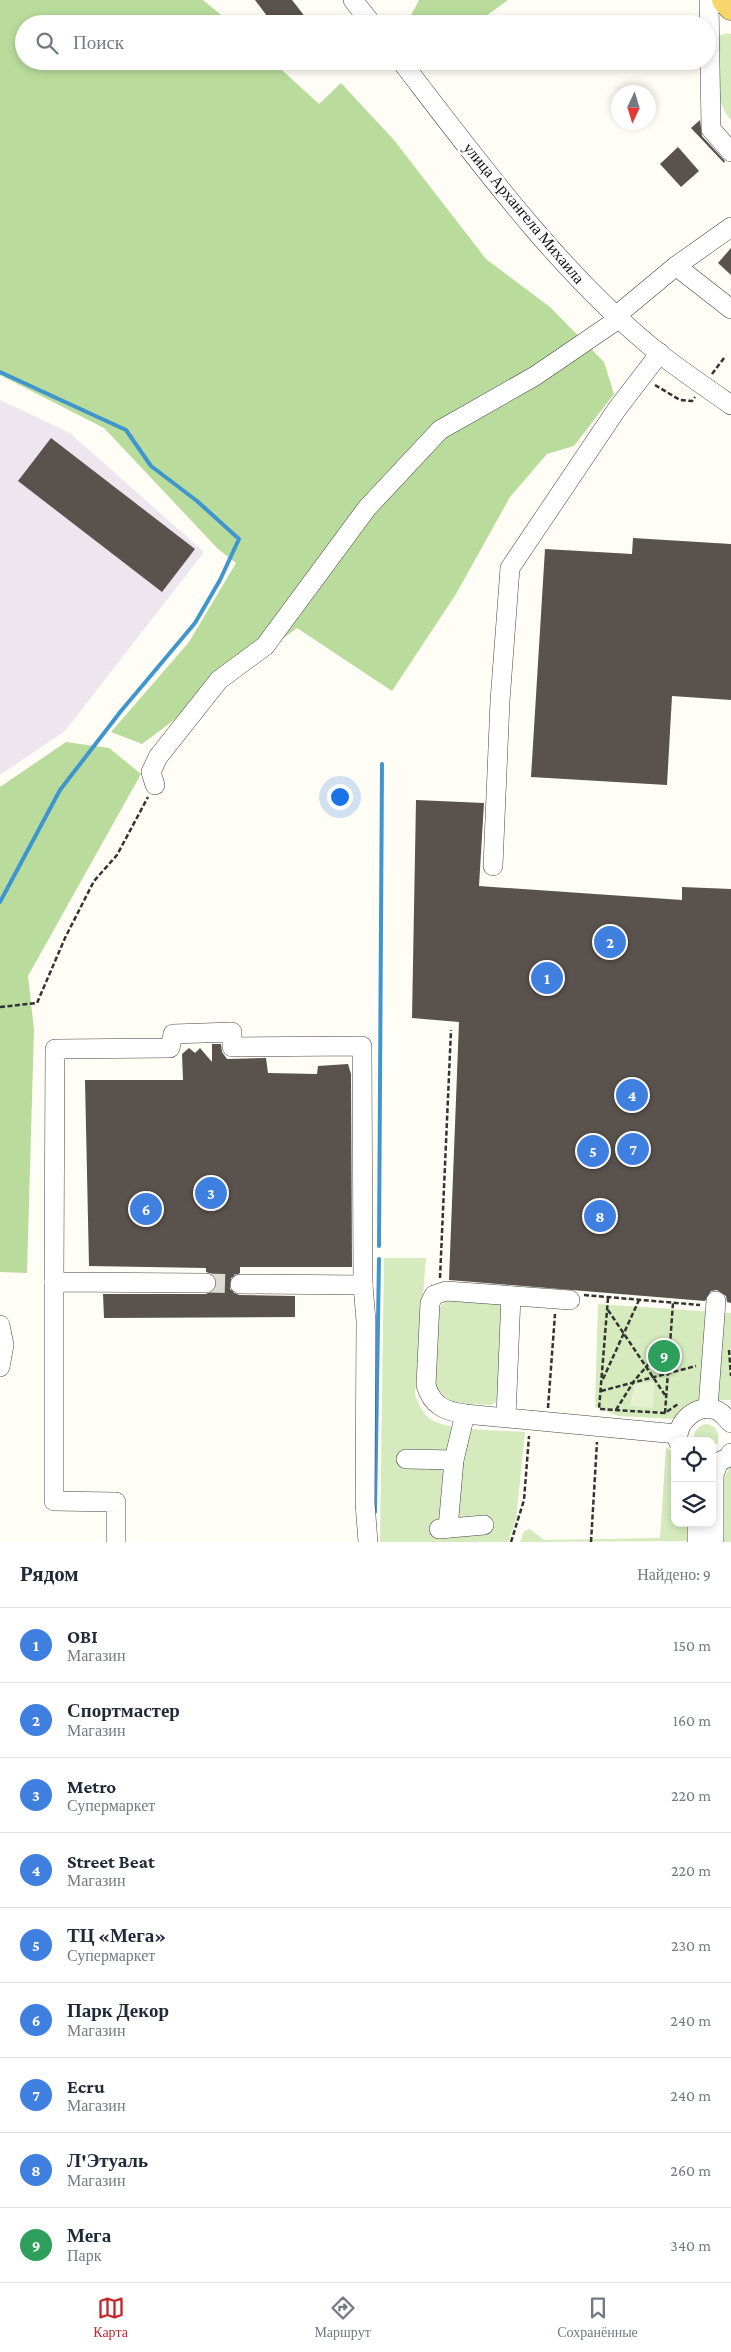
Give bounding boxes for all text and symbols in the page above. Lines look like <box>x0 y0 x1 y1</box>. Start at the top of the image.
search box <box>15 15 716 70</box>
icon: search <box>33 29 61 57</box>
text: Поиск <box>73 32 124 53</box>
north arrow <box>611 85 656 130</box>
street label: улица Архангела Михаила <box>459 139 588 287</box>
your location <box>327 784 353 810</box>
pin: 2 <box>594 923 626 961</box>
pin: 1 <box>531 959 563 997</box>
pin: 4 <box>616 1076 648 1114</box>
pin: 7 <box>617 1130 649 1168</box>
pin: 5 <box>577 1132 609 1170</box>
pin: 3 <box>195 1174 227 1212</box>
pin: 6 <box>130 1190 162 1228</box>
pin: 8 <box>584 1197 616 1235</box>
pin: 9 <box>648 1337 680 1375</box>
map controls <box>671 1437 716 1527</box>
button: locate <box>671 1437 716 1482</box>
button: layers <box>671 1482 716 1527</box>
text: Рядом <box>20 1562 79 1586</box>
text: Найдено: 9 <box>637 1566 711 1583</box>
text: OBI <box>67 1626 98 1647</box>
text: 1 <box>33 1637 39 1654</box>
text: 150 m <box>673 1637 711 1654</box>
text: Магазин <box>67 1647 125 1664</box>
text: Спортмастер <box>67 1700 180 1721</box>
text: 2 <box>32 1712 40 1729</box>
text: 160 m <box>673 1712 711 1729</box>
text: Магазин <box>67 1722 125 1739</box>
text: Metro <box>67 1776 116 1797</box>
text: 3 <box>32 1787 40 1804</box>
text: 220 m <box>671 1787 711 1804</box>
text: Супермаркет <box>67 1797 155 1814</box>
text: Street Beat <box>67 1851 155 1872</box>
text: 4 <box>32 1862 40 1879</box>
text: 220 m <box>671 1862 711 1879</box>
text: Магазин <box>67 1872 125 1889</box>
text: ТЦ «Мега» <box>67 1925 166 1946</box>
text: 5 <box>32 1937 40 1954</box>
text: 230 m <box>671 1937 711 1954</box>
text: Супермаркет <box>67 1947 155 1964</box>
text: Парк Декор <box>67 2000 169 2021</box>
text: 6 <box>32 2012 40 2029</box>
text: 240 m <box>670 2012 711 2029</box>
text: Магазин <box>67 2022 125 2039</box>
text: Ecru <box>67 2076 105 2097</box>
text: 7 <box>32 2087 40 2104</box>
text: 240 m <box>670 2087 711 2104</box>
text: Магазин <box>67 2097 125 2114</box>
text: Л'Этуаль <box>67 2150 148 2171</box>
text: 8 <box>31 2162 41 2179</box>
text: 260 m <box>670 2162 711 2179</box>
text: Магазин <box>67 2172 125 2189</box>
text: Мега <box>67 2225 111 2246</box>
text: 9 <box>32 2237 40 2254</box>
text: 340 m <box>670 2237 711 2254</box>
text: Парк <box>67 2247 101 2264</box>
tab: Карта <box>93 2294 128 2341</box>
tab: Маршрут <box>314 2294 371 2341</box>
tab: Сохранённые <box>557 2294 638 2341</box>

